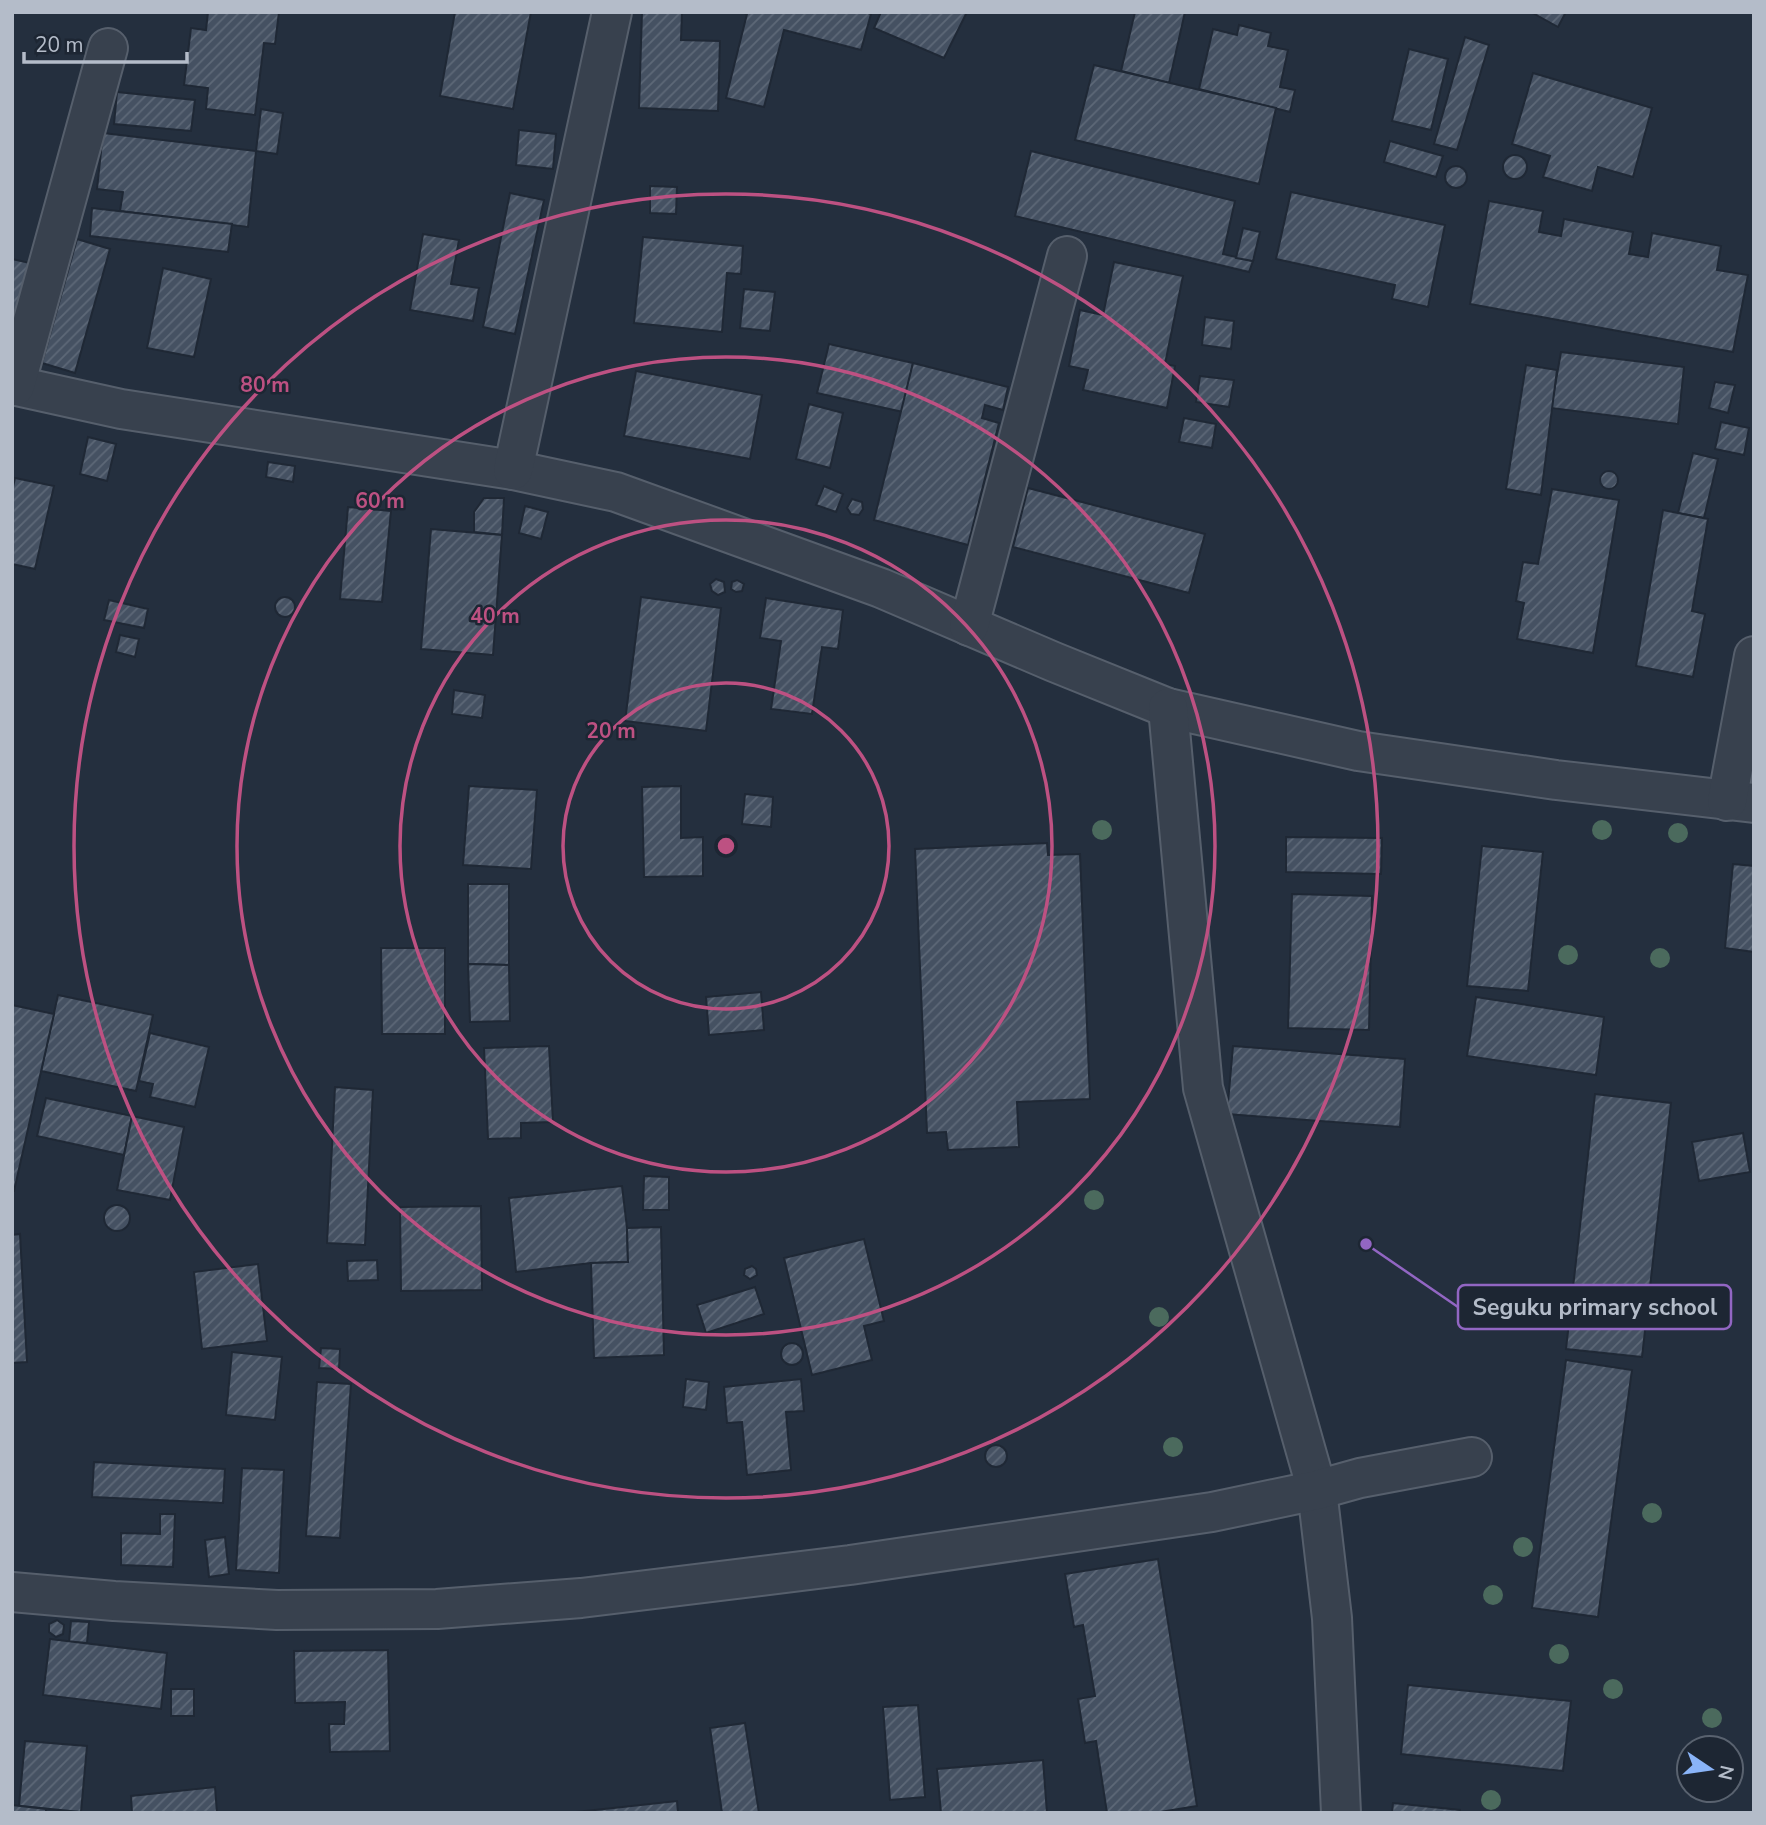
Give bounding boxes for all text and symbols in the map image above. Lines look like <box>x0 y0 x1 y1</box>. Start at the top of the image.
scale bar <box>24 21 187 65</box>
text: 20 m <box>35 31 84 59</box>
text: 80 m <box>240 371 290 399</box>
text: 60 m <box>355 487 405 515</box>
text: 40 m <box>470 602 520 630</box>
text: 20 m <box>586 717 636 745</box>
centre of rings <box>714 834 738 858</box>
callout: Seguku primary school <box>1458 1285 1731 1329</box>
text: Seguku primary school <box>1473 1292 1718 1323</box>
north arrow <box>1675 1734 1745 1804</box>
text: N <box>1711 1763 1740 1782</box>

